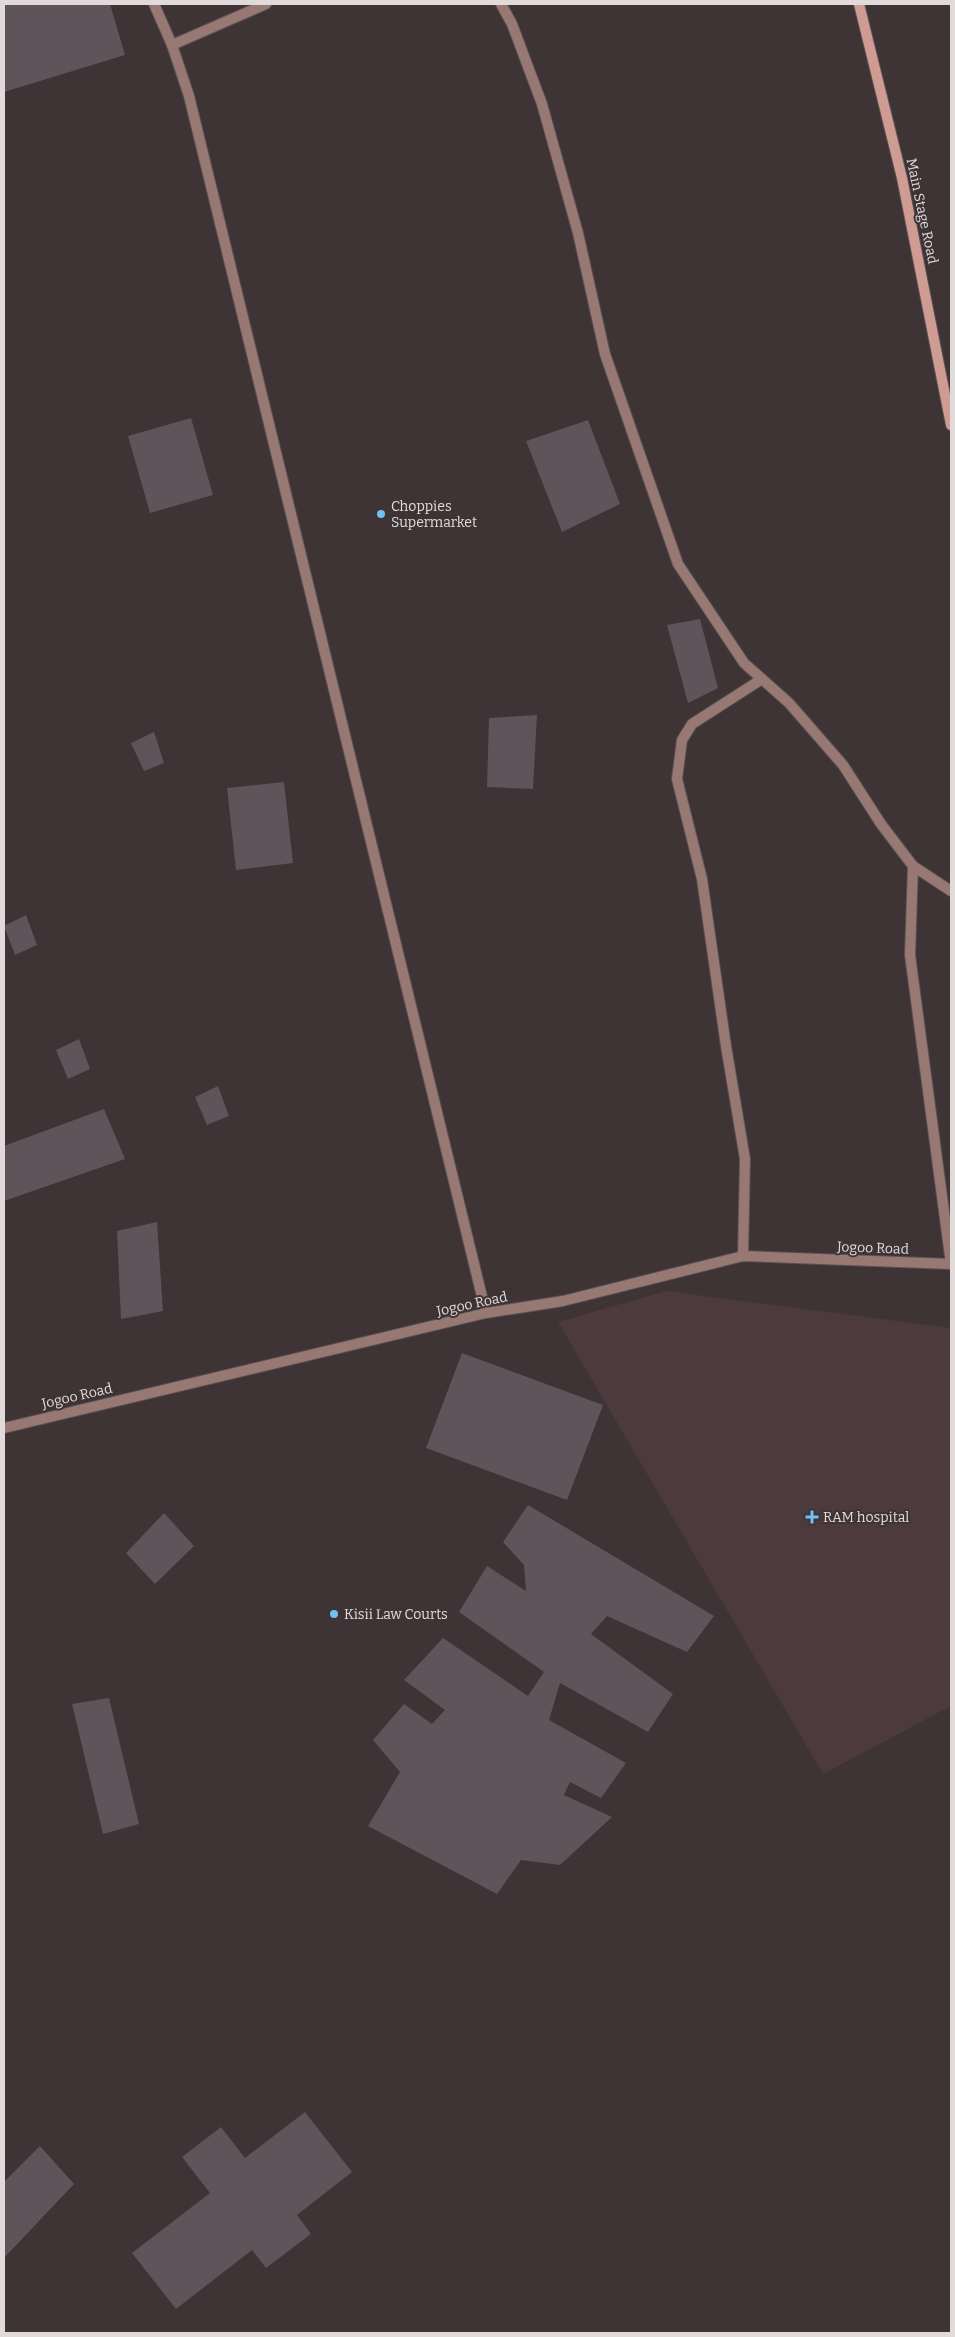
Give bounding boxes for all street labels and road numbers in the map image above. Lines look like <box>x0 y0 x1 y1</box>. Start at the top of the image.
street label: Main Stage Road <box>903 157 941 265</box>
street label: Jogoo Road <box>836 1238 909 1258</box>
street label: Jogoo Road <box>434 1288 509 1320</box>
street label: Jogoo Road <box>39 1380 114 1413</box>

